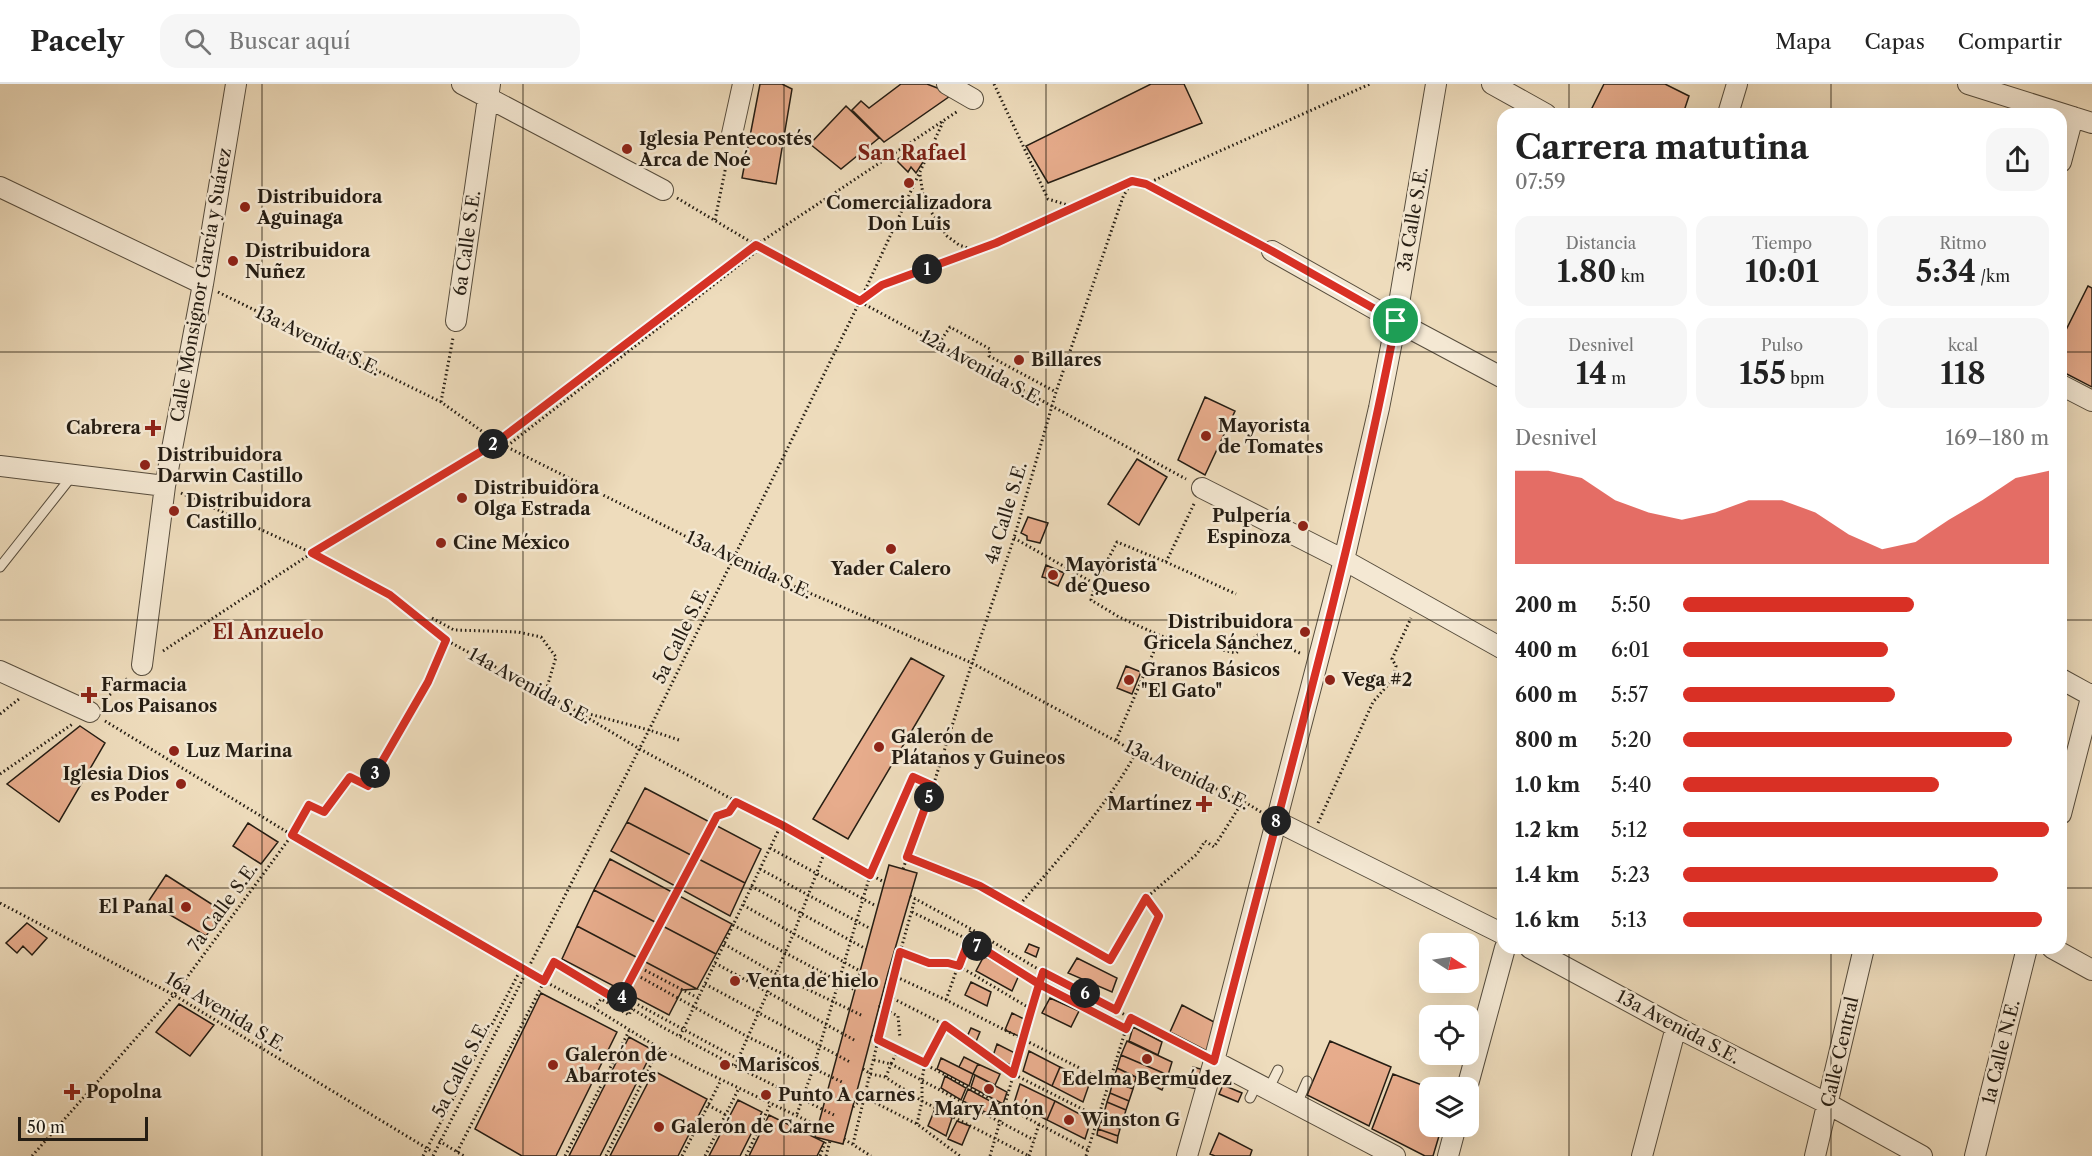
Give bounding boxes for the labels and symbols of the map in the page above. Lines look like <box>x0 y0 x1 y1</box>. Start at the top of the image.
place label: Iglesia Pentecostés Arca de Noé <box>638 128 812 171</box>
district label: San Rafael <box>858 141 966 165</box>
marker: Iglesia Pentecostés Arca de Noé <box>620 142 634 156</box>
street label: Calle Monsignor García y Suárez <box>166 146 236 424</box>
street label: 3a Calle S.E. <box>1393 165 1433 273</box>
marker: Comercializadora Don Luis <box>902 176 916 190</box>
place label: Distribuidora Aguinaga <box>256 186 383 229</box>
street label: 6a Calle S.E. <box>449 189 485 297</box>
place label: Comercializadora Don Luis <box>826 192 992 235</box>
marker: Distribuidora Aguinaga <box>238 200 252 214</box>
place label: Distribuidora Nuñez <box>245 240 371 283</box>
marker: Distribuidora Nuñez <box>226 254 240 268</box>
pin: 1 <box>912 254 942 284</box>
pin <box>1370 295 1421 346</box>
street label: 13a Avenida S.E. <box>252 301 384 381</box>
street label: 12a Avenida S.E. <box>917 325 1047 411</box>
place label: Billares <box>1031 349 1102 371</box>
marker: Billares <box>1012 353 1026 367</box>
place label: Mayorista de Tomates <box>1218 415 1323 458</box>
place label: Cabrera <box>66 417 142 439</box>
marker: Cabrera <box>146 421 160 435</box>
pin: 2 <box>478 429 508 459</box>
marker: Mayorista de Tomates <box>1199 429 1213 443</box>
place label: Distribuidora Darwin Castillo <box>157 444 303 487</box>
marker: Distribuidora Darwin Castillo <box>138 458 152 472</box>
street label: 4a Calle S.E. <box>980 459 1032 567</box>
place label: Distribuidora Olga Estrada <box>474 477 600 520</box>
place label: Distribuidora Castillo <box>186 490 312 533</box>
marker: Distribuidora Olga Estrada <box>455 491 469 505</box>
marker: Distribuidora Castillo <box>167 504 181 518</box>
place label: Pulpería Espinoza <box>1207 505 1292 548</box>
marker: Pulpería Espinoza <box>1296 519 1310 533</box>
street label: 13a Avenida S.E. <box>682 526 816 604</box>
place label: Cine México <box>453 532 570 554</box>
marker: Cine México <box>434 536 448 550</box>
marker: Yader Calero <box>884 542 898 556</box>
place label: Mayorista de Queso <box>1065 554 1158 597</box>
place label: Yader Calero <box>830 558 951 580</box>
marker: Mayorista de Queso <box>1046 568 1060 582</box>
street label: 5a Calle S.E. <box>648 583 714 687</box>
place label: Distribuidora Gricela Sánchez <box>1143 611 1294 654</box>
district label: El Anzuelo <box>212 620 324 644</box>
marker: Distribuidora Gricela Sánchez <box>1298 625 1312 639</box>
street label: 14a Avenida S.E. <box>465 643 595 729</box>
place label: Granos Básicos "El Gato" <box>1141 659 1280 702</box>
place label: Vega #2 <box>1341 669 1413 691</box>
marker: Granos Básicos "El Gato" <box>1122 673 1136 687</box>
marker: Vega #2 <box>1323 673 1337 687</box>
place label: Farmacia Los Paisanos <box>101 674 217 717</box>
marker: Farmacia Los Paisanos <box>82 688 96 702</box>
place label: Galerón de Plátanos y Guineos <box>891 726 1065 769</box>
street label: 13a Avenida S.E. <box>1121 735 1253 815</box>
place label: Luz Marina <box>186 740 293 762</box>
marker: Galerón de Plátanos y Guineos <box>872 740 886 754</box>
marker: Luz Marina <box>167 744 181 758</box>
pin: 3 <box>360 758 390 788</box>
place label: Iglesia Dios es Poder <box>63 763 169 806</box>
marker: Iglesia Dios es Poder <box>174 777 188 791</box>
pin: 5 <box>914 782 944 812</box>
place label: Martínez <box>1107 793 1192 815</box>
marker: Martínez <box>1197 797 1211 811</box>
pin: 8 <box>1261 806 1291 836</box>
street label: 7a Calle S.E. <box>183 858 263 956</box>
place label: El Panal <box>99 896 174 918</box>
marker: El Panal <box>179 900 193 914</box>
pin: 7 <box>962 931 992 961</box>
north arrow <box>1419 933 1479 993</box>
street label: 16a Avenida S.E. <box>161 967 291 1057</box>
place label: Venta de hielo <box>746 970 879 992</box>
marker: Venta de hielo <box>728 974 742 988</box>
pin: 6 <box>1070 978 1100 1008</box>
pin: 4 <box>607 982 637 1012</box>
street label: 13a Avenida S.E. <box>1612 985 1744 1069</box>
street label: Calle Central <box>1817 995 1863 1109</box>
street label: 1a Calle N.E. <box>1977 997 2025 1107</box>
street label: 5a Calle S.E. <box>427 1017 495 1121</box>
place label: Galerón de Abarrotes <box>564 1044 668 1087</box>
marker: Edelma Bermúdez <box>1140 1052 1154 1066</box>
place label: Mariscos <box>737 1054 820 1076</box>
marker: Galerón de Abarrotes <box>546 1058 560 1072</box>
marker: Mariscos <box>718 1058 732 1072</box>
place label: Edelma Bermúdez <box>1062 1068 1232 1090</box>
place label: Popolna <box>86 1081 163 1103</box>
marker: Mary Antón <box>982 1082 996 1096</box>
marker: Popolna <box>63 1083 81 1101</box>
place label: Punto A carnes <box>778 1084 915 1106</box>
marker: Punto A carnes <box>759 1088 773 1102</box>
place label: Mary Antón <box>934 1098 1045 1120</box>
place label: Winston G <box>1080 1109 1180 1131</box>
marker: Winston G <box>1062 1113 1076 1127</box>
scale bar <box>18 1114 148 1142</box>
place label: Galerón de Carne <box>671 1116 835 1138</box>
marker: Galerón de Carne <box>652 1120 666 1134</box>

